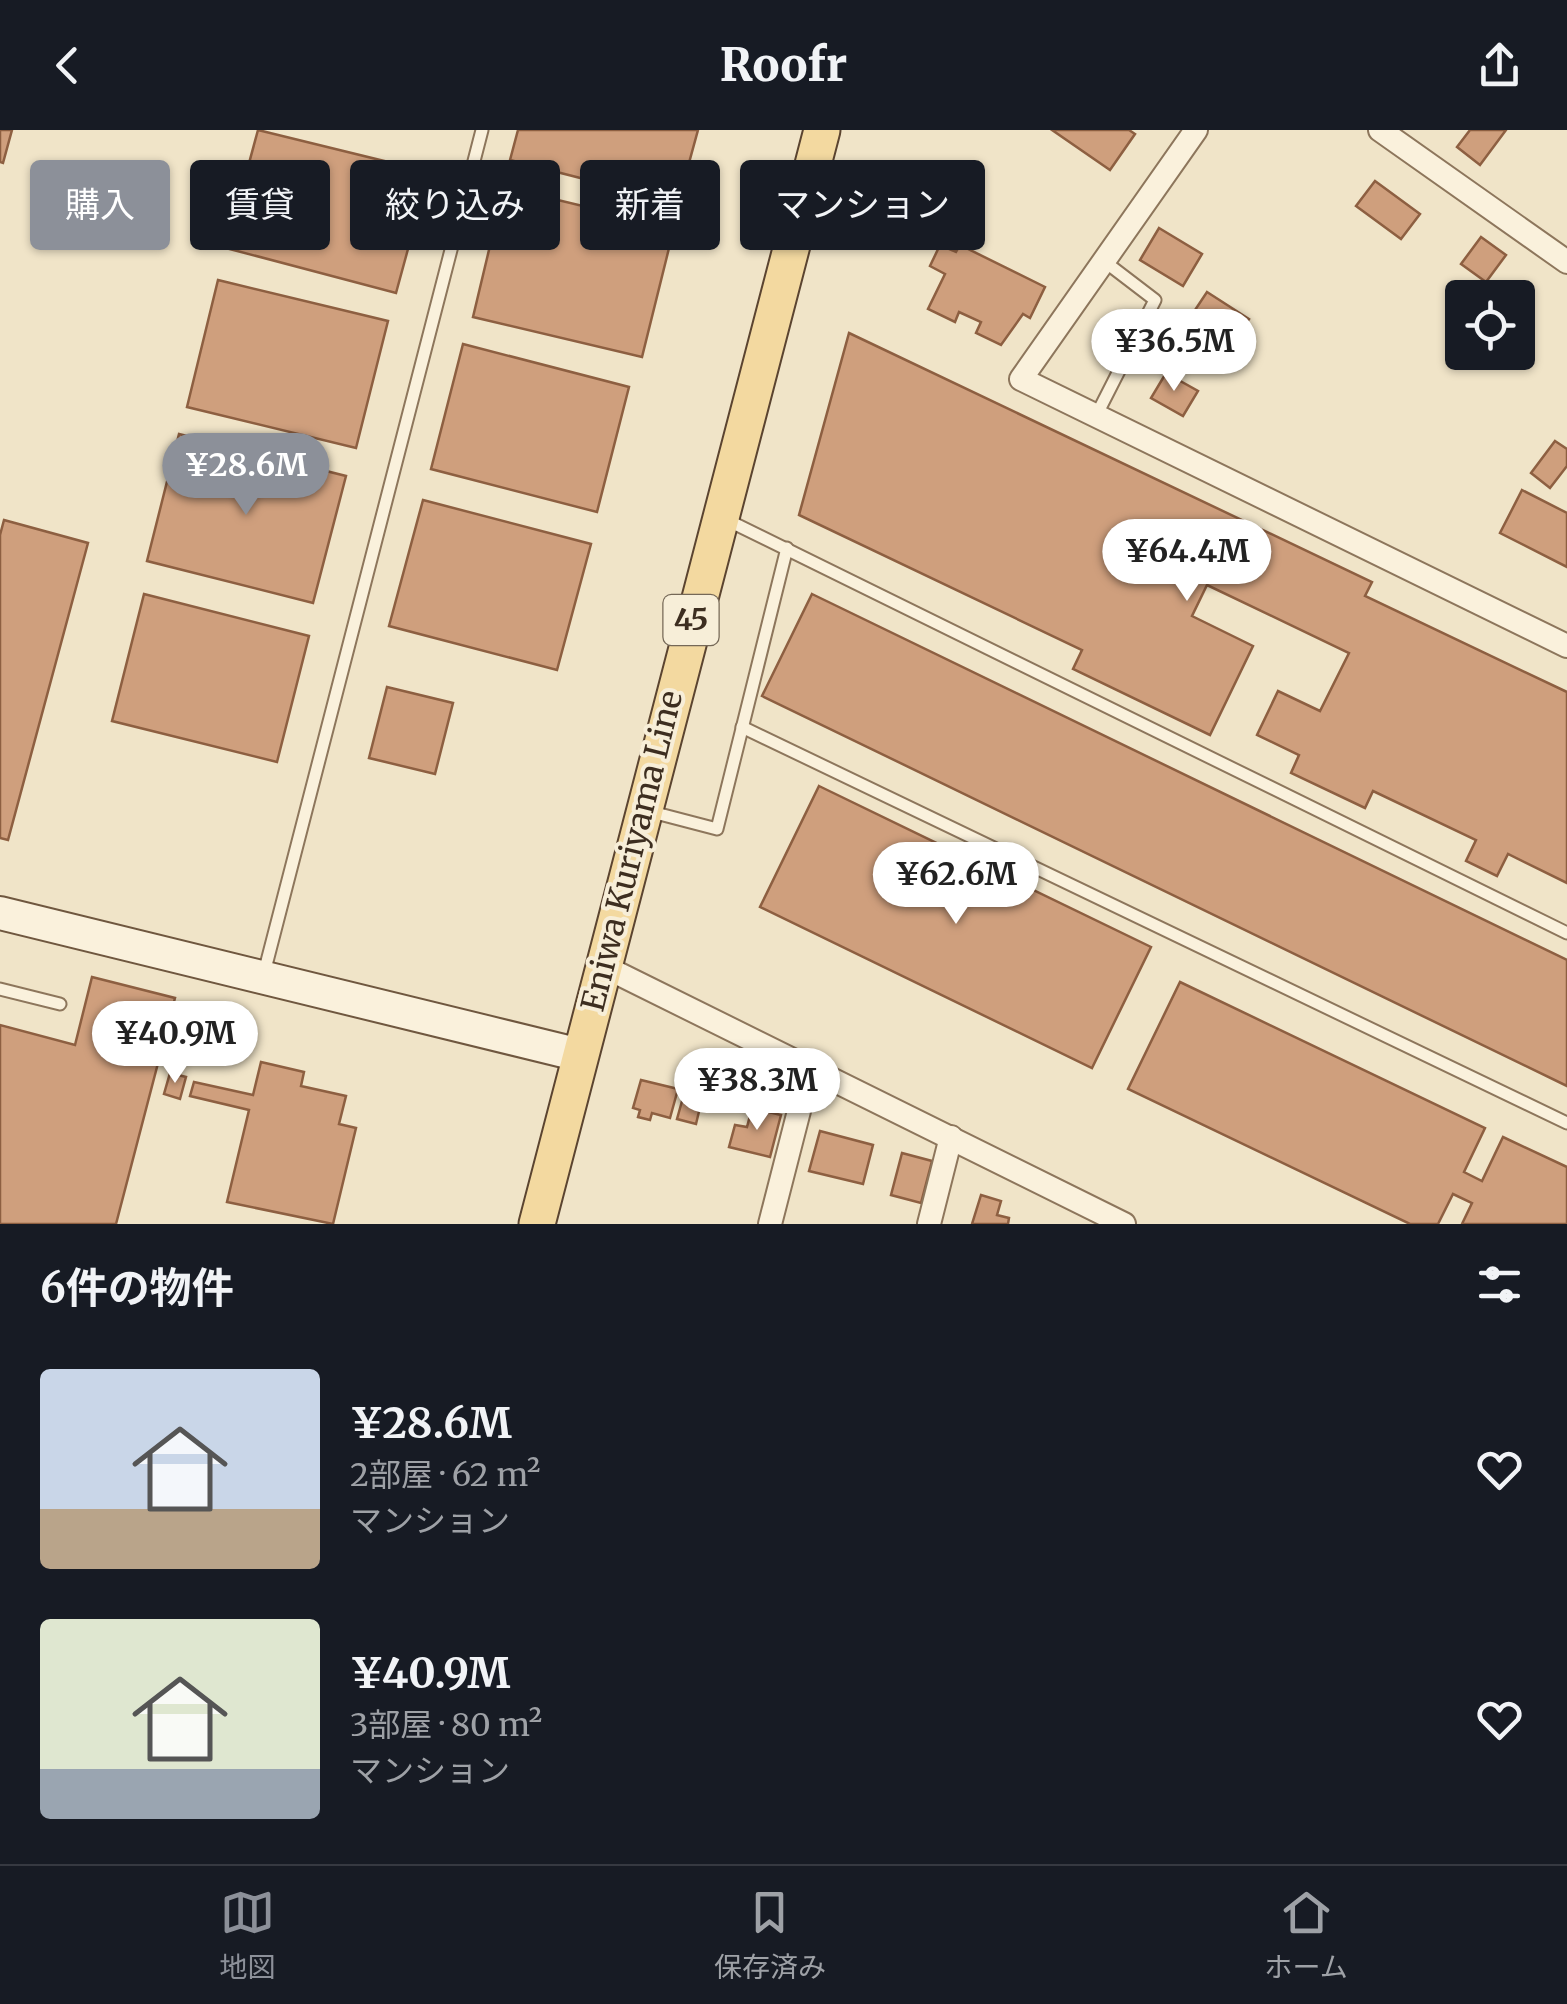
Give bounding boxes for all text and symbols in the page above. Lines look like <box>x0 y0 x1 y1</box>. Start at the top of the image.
text: Roofr <box>720 37 847 93</box>
icon: back <box>40 38 95 93</box>
icon: share <box>1472 38 1527 93</box>
chip: 購入 <box>30 160 170 250</box>
chip: 賃貸 <box>190 160 330 250</box>
chip: 絞り込み <box>350 160 560 250</box>
chip: 新着 <box>580 160 720 250</box>
chip: マンション <box>740 160 985 250</box>
map controls <box>1445 280 1535 370</box>
button: locate <box>1445 280 1535 370</box>
pin: ¥36.5M <box>1093 309 1255 394</box>
text: ¥36.5M <box>1113 321 1235 361</box>
pin: ¥28.6M <box>165 433 327 518</box>
text: ¥28.6M <box>184 445 308 485</box>
pin: ¥64.4M <box>1106 519 1268 604</box>
text: ¥64.4M <box>1124 531 1250 571</box>
road number: 45 <box>664 595 718 645</box>
street label: Eniwa Kuriyama Line <box>573 687 691 1015</box>
pin: ¥62.6M <box>875 842 1037 927</box>
text: ¥62.6M <box>895 854 1017 894</box>
pin: ¥40.9M <box>94 1001 256 1086</box>
text: ¥40.9M <box>114 1013 236 1053</box>
pin: ¥38.3M <box>676 1048 838 1133</box>
text: ¥38.3M <box>696 1060 818 1100</box>
icon: filters <box>1472 1257 1527 1312</box>
text: 6件の物件 <box>40 1262 234 1314</box>
text: ¥28.6M <box>350 1397 512 1449</box>
icon: home <box>120 1409 240 1529</box>
icon: heart <box>1472 1442 1527 1497</box>
text: 2部屋 · 62 m² <box>350 1455 540 1495</box>
text: マンション <box>350 1501 510 1541</box>
text: ¥40.9M <box>350 1647 510 1699</box>
icon: home <box>120 1659 240 1779</box>
icon: heart <box>1472 1692 1527 1747</box>
text: 3部屋 · 80 m² <box>350 1705 542 1745</box>
text: マンション <box>350 1751 510 1791</box>
tab: 地図 <box>219 1885 275 1985</box>
tab: 保存済み <box>714 1885 826 1985</box>
tab: ホーム <box>1265 1885 1348 1985</box>

